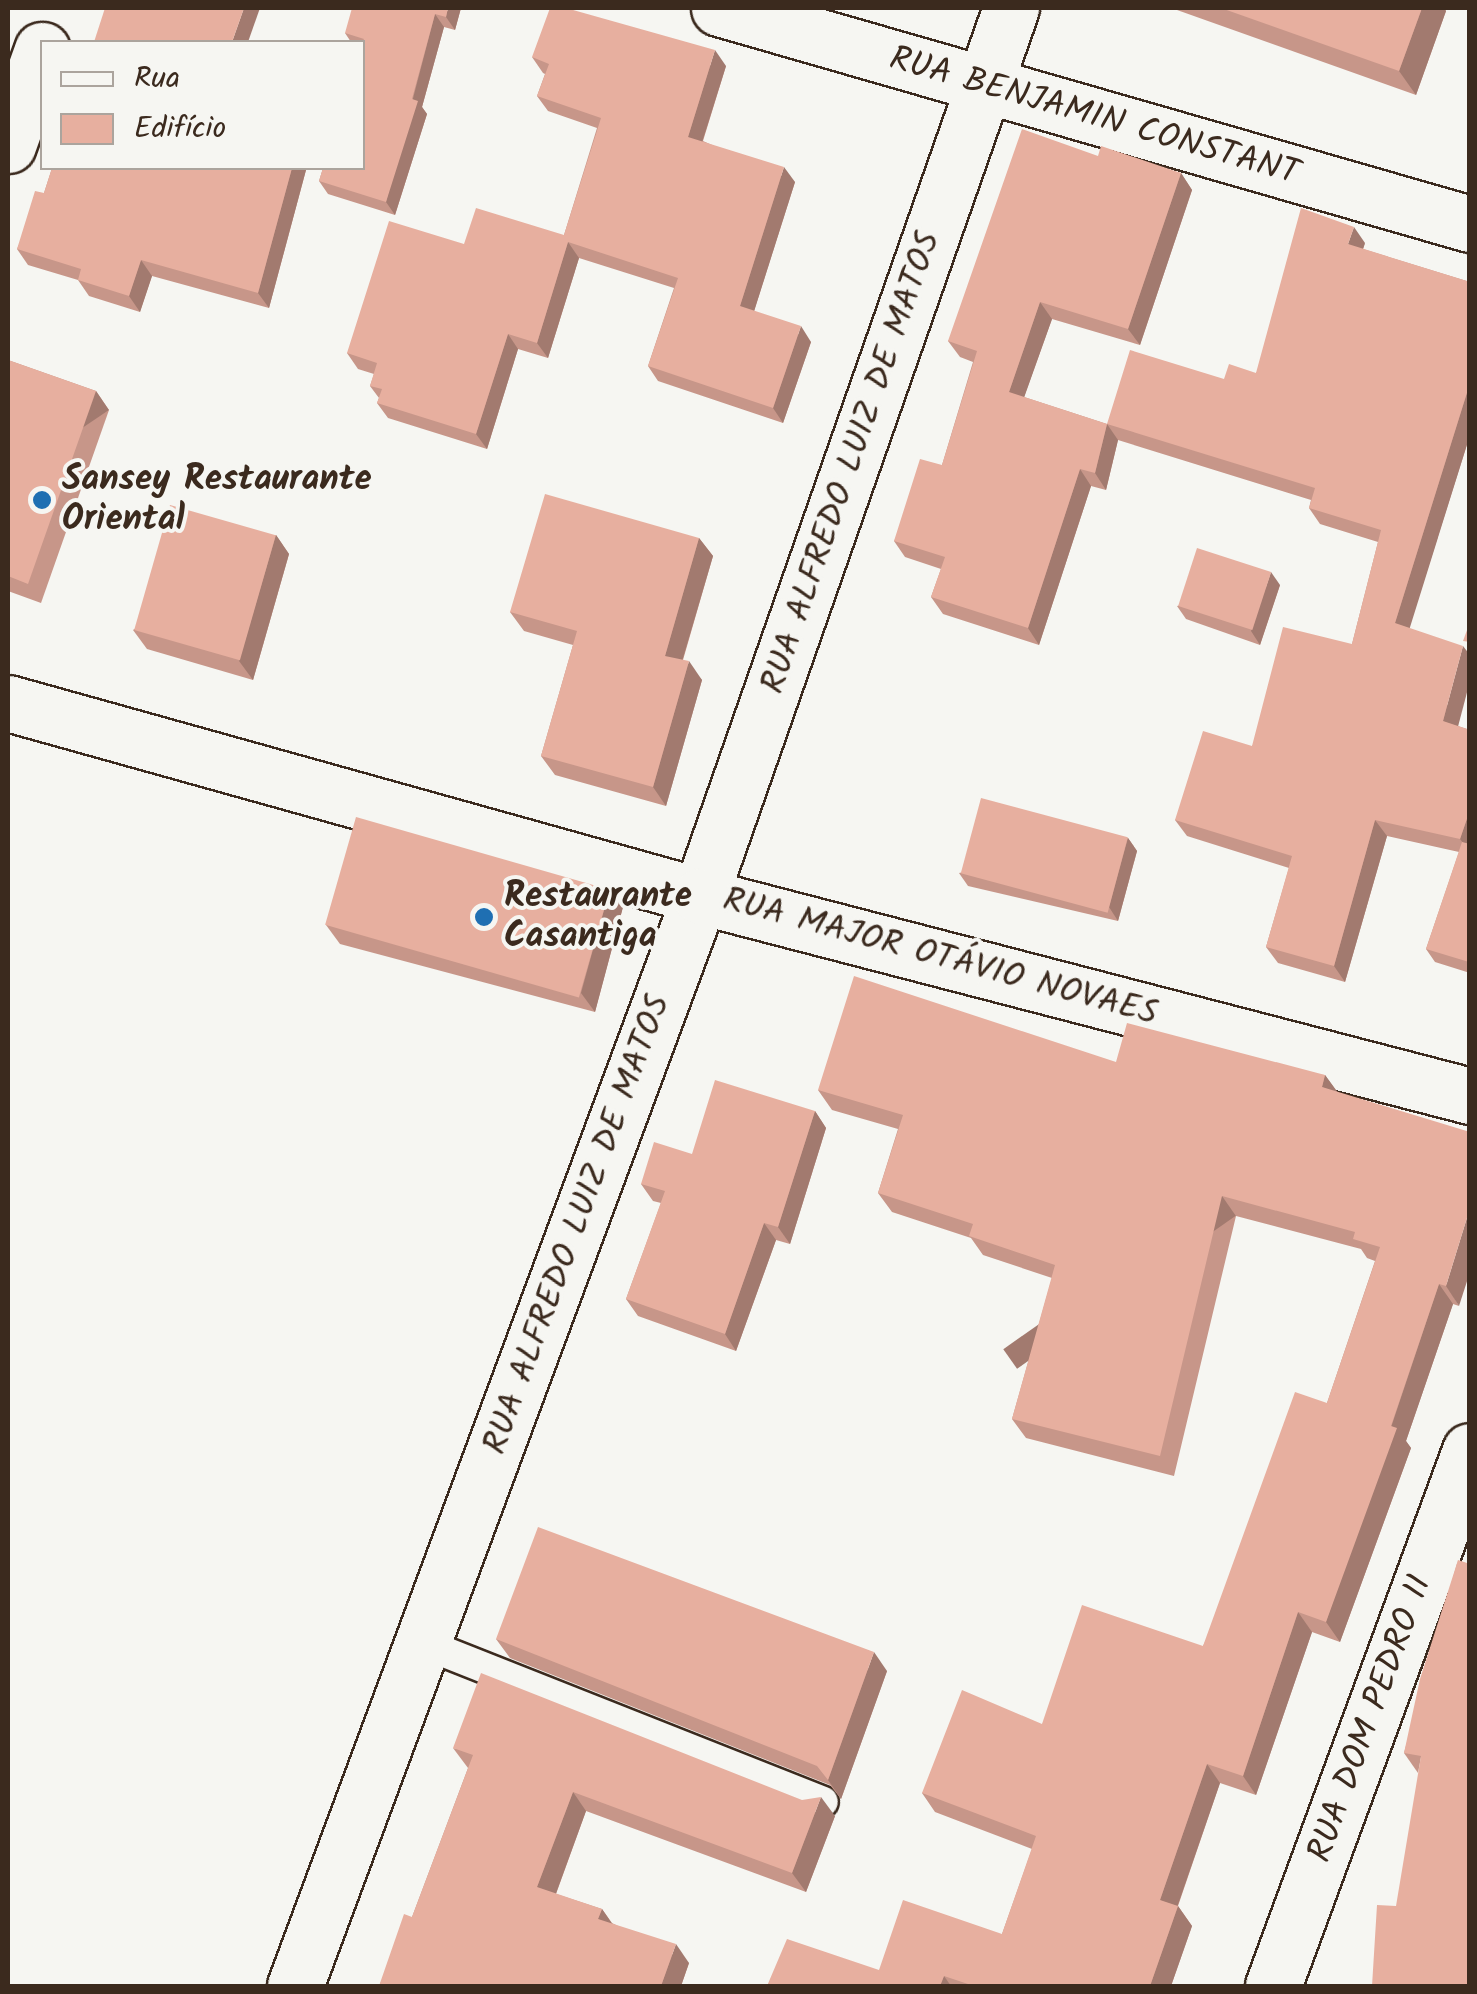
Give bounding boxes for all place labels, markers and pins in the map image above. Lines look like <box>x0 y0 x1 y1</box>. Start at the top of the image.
place label: Sansey Restaurante Oriental <box>62 459 372 541</box>
marker: Sansey Restaurante Oriental <box>31 489 53 511</box>
place label: Restaurante Casantiga <box>504 876 692 958</box>
marker: Restaurante Casantiga <box>473 906 495 928</box>

